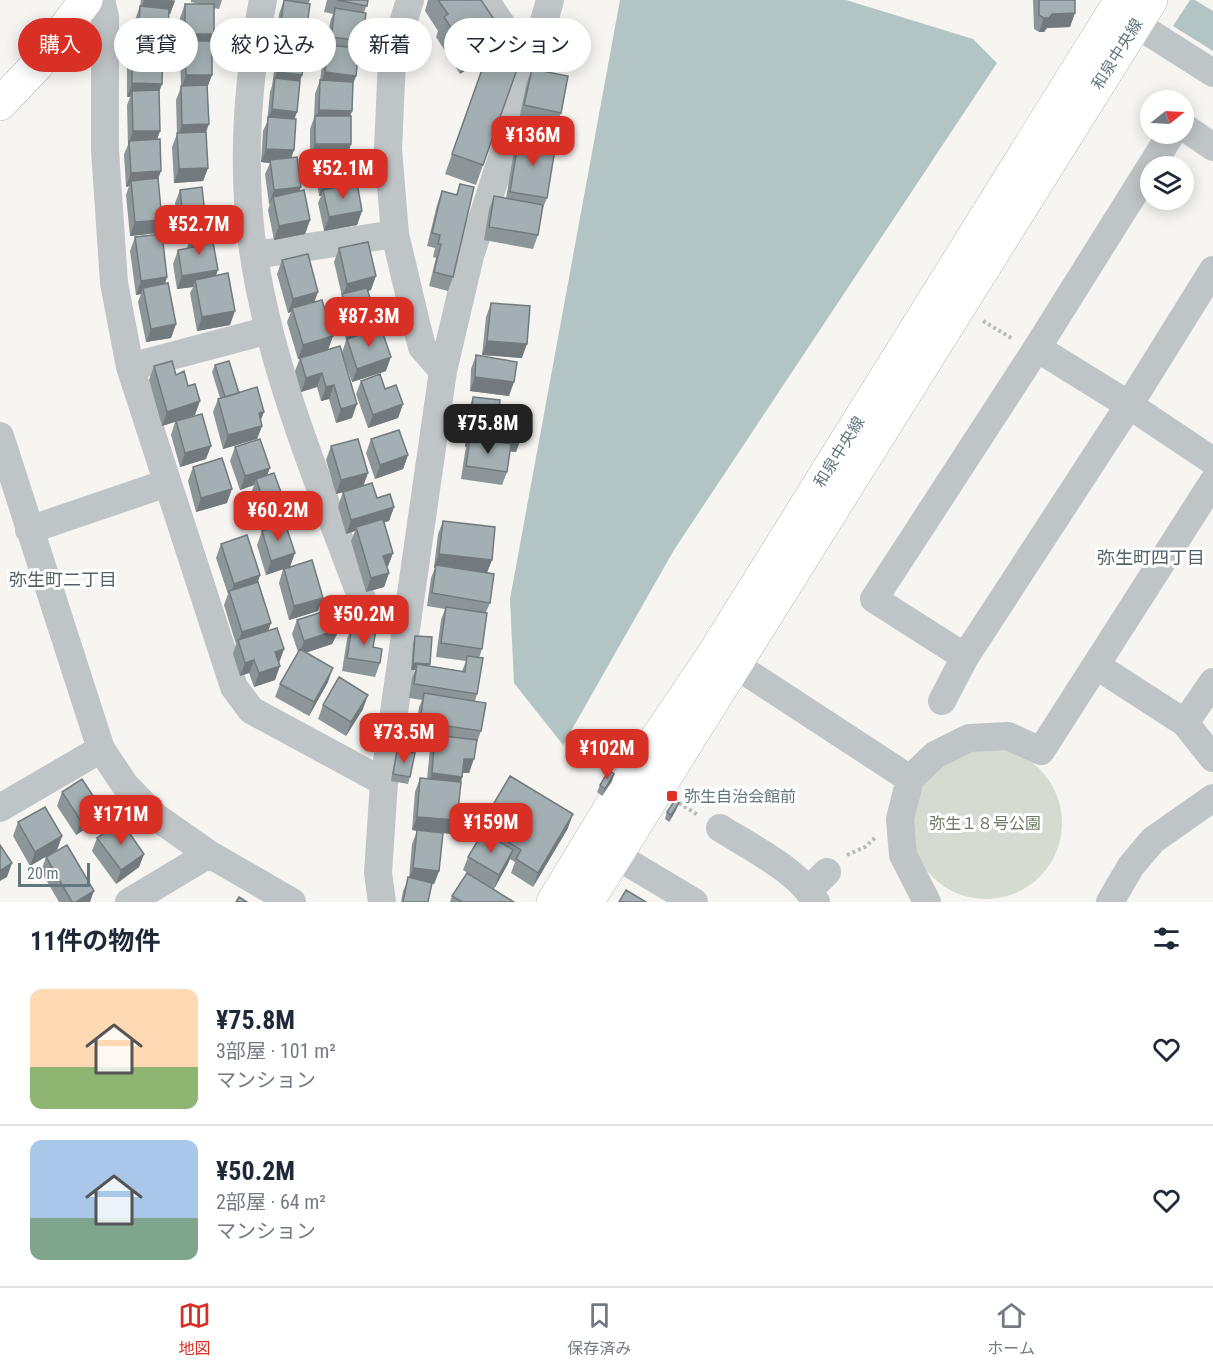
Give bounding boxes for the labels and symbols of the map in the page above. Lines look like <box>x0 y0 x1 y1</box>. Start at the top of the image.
street label: 和泉中央線 <box>1088 15 1146 93</box>
north arrow <box>1140 90 1194 144</box>
pin: ¥136M <box>491 116 575 167</box>
pin: ¥52.1M <box>294 149 392 200</box>
pin: ¥52.7M <box>150 205 248 256</box>
pin: ¥87.3M <box>320 297 418 348</box>
pin: ¥75.8M <box>439 404 537 455</box>
street label: 和泉中央線 <box>810 413 868 491</box>
pin: ¥60.2M <box>229 491 327 542</box>
district label: 弥生町四丁目 <box>1097 547 1205 568</box>
district label: 弥生町二丁目 <box>9 569 117 590</box>
pin: ¥50.2M <box>315 595 413 646</box>
pin: ¥73.5M <box>355 713 453 764</box>
pin: ¥102M <box>565 729 649 780</box>
place label: 弥生自治会館前 <box>684 787 796 806</box>
marker: 弥生自治会館前 <box>665 789 679 803</box>
pin: ¥171M <box>79 795 163 846</box>
pin: ¥159M <box>449 803 533 854</box>
park label: 弥生１８号公園 <box>929 814 1041 833</box>
scale bar <box>18 860 90 888</box>

